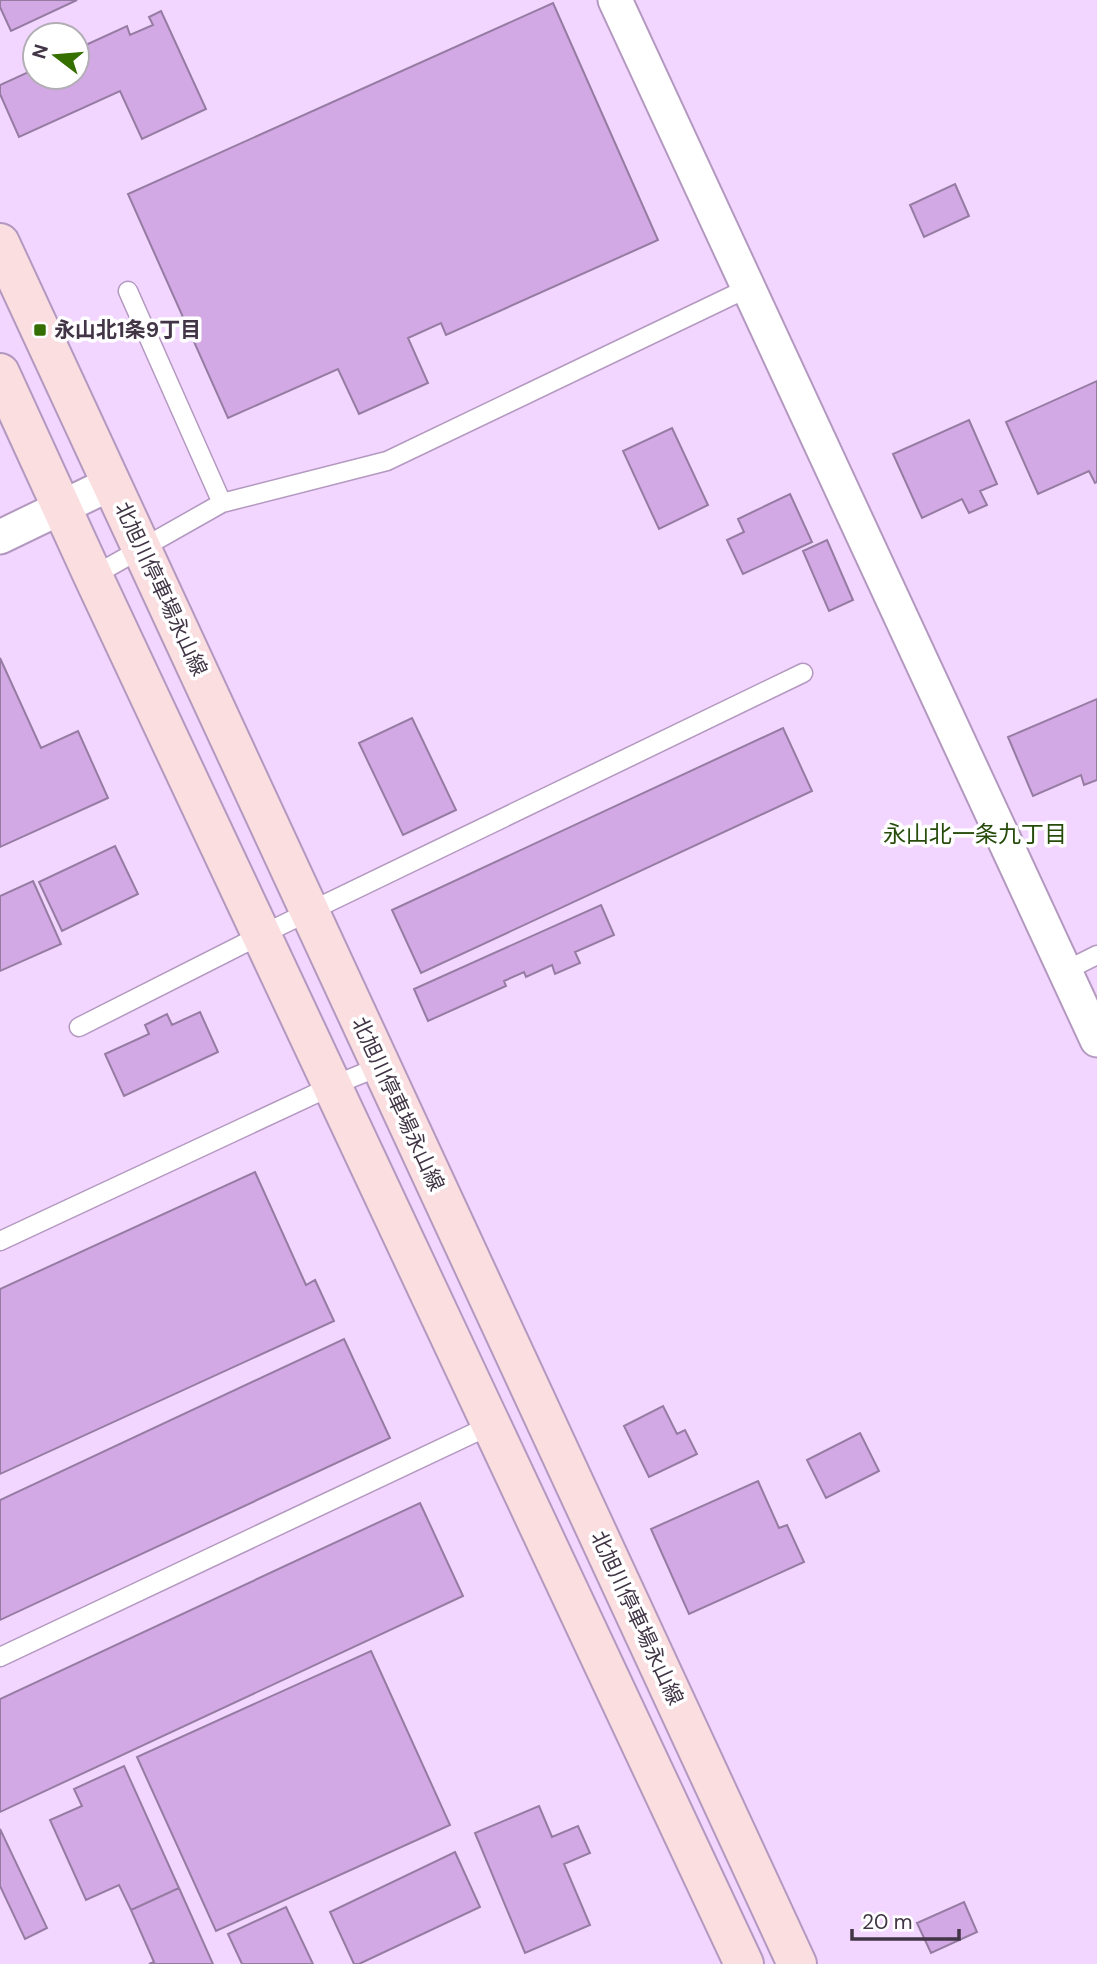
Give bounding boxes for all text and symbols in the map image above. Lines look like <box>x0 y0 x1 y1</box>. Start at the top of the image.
north arrow <box>21 21 91 91</box>
text: N <box>26 41 54 62</box>
place label: 永山北1条9丁目 <box>54 316 201 344</box>
marker: 永山北1条9丁目 <box>32 322 48 338</box>
street label: 北旭川停車場永山線 <box>108 497 214 681</box>
district label: 永山北一条九丁目 <box>883 819 1067 849</box>
street label: 北旭川停車場永山線 <box>345 1012 451 1196</box>
street label: 北旭川停車場永山線 <box>584 1526 690 1710</box>
scale bar <box>852 1898 959 1942</box>
text: 20 m <box>862 1908 913 1936</box>

